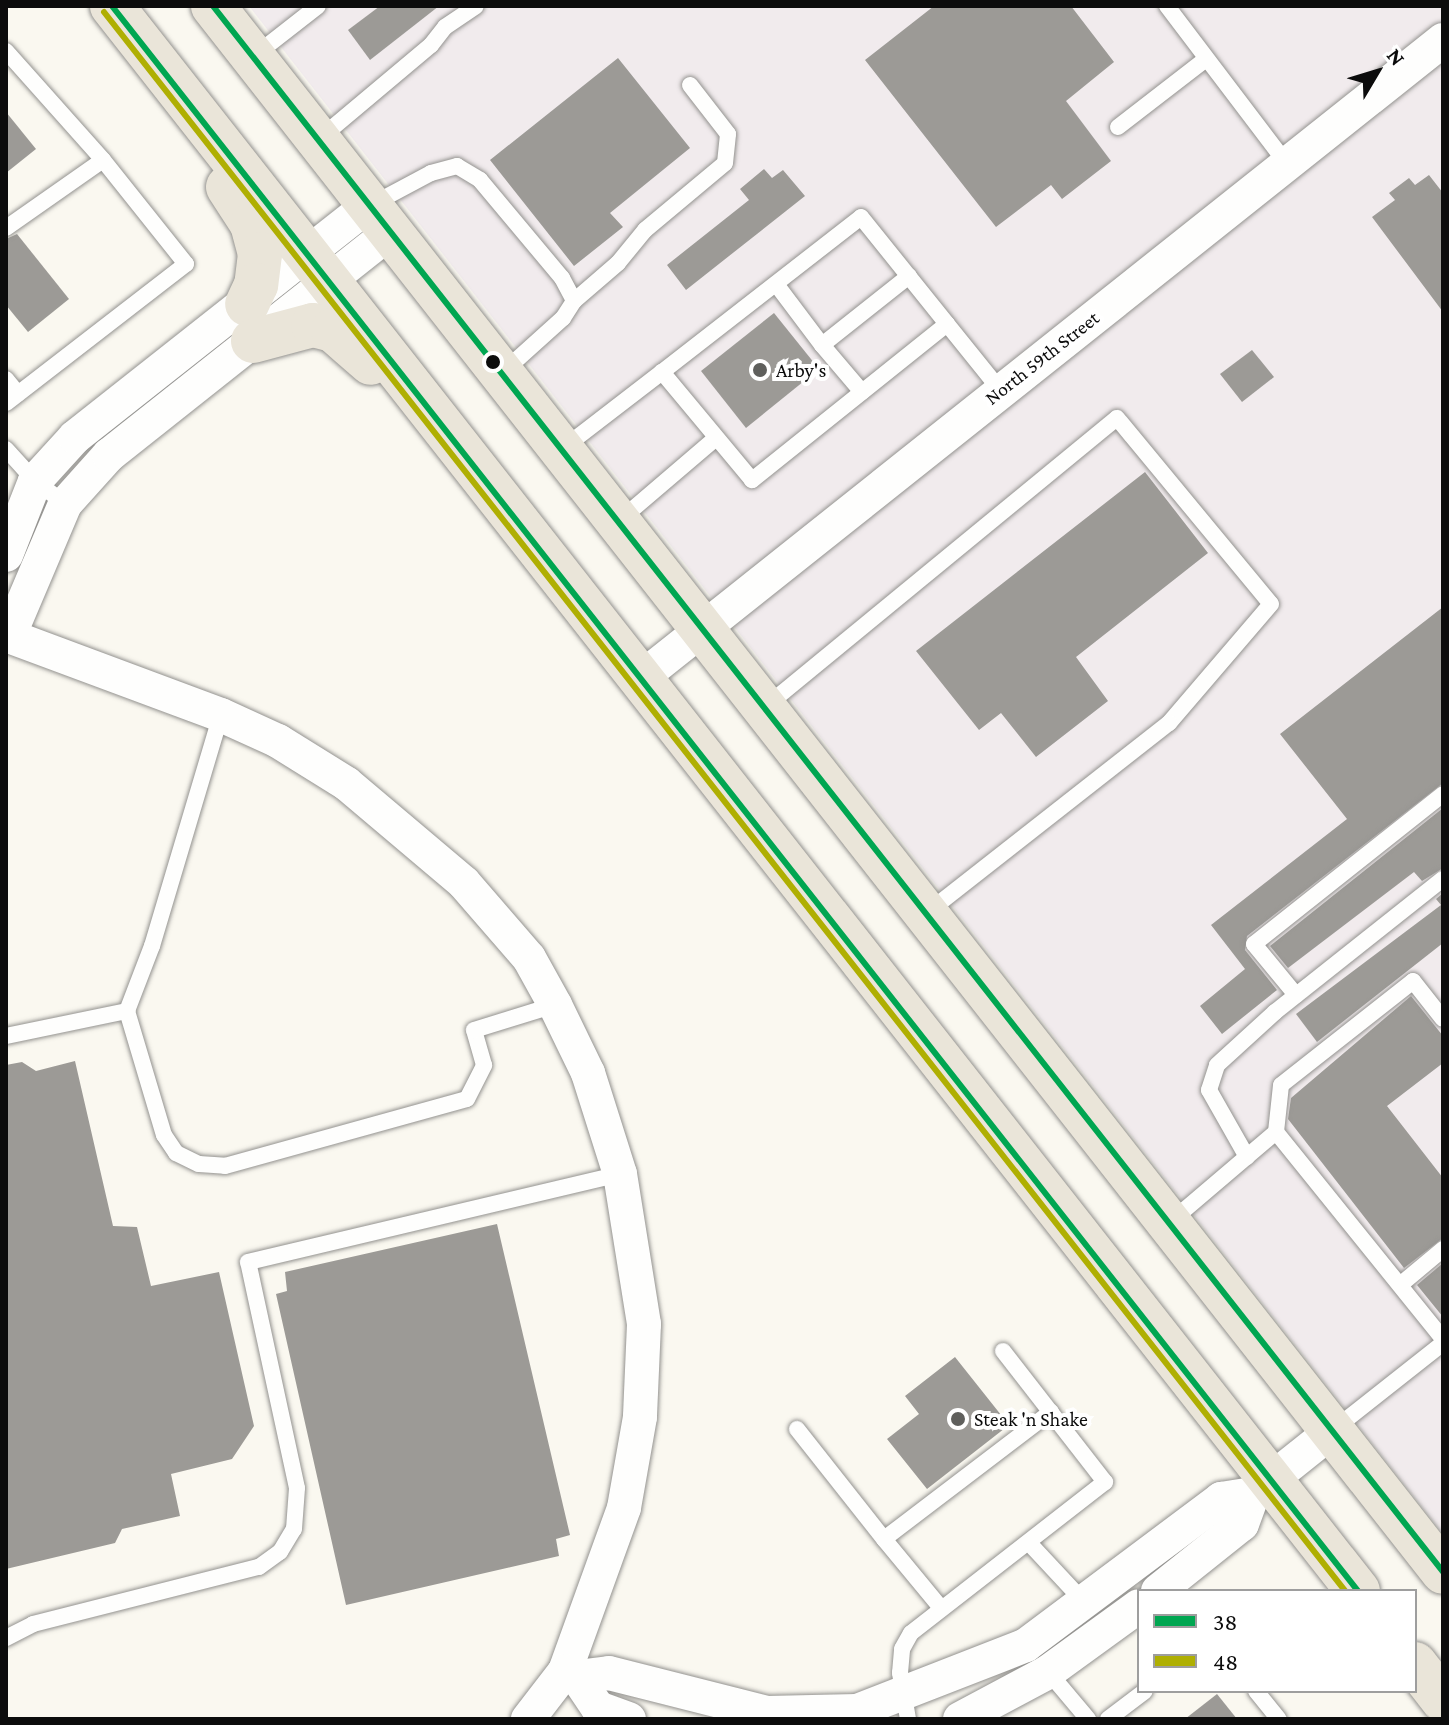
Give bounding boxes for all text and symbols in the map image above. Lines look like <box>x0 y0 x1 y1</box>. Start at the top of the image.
north arrow <box>1337 32 1417 112</box>
text: N <box>1382 43 1411 71</box>
street label: North 59th Street <box>980 306 1104 410</box>
unlabelled marker <box>485 354 501 370</box>
place label: Arby's <box>776 358 826 382</box>
marker: Arby's <box>751 361 769 379</box>
place label: Steak 'n Shake <box>974 1407 1088 1431</box>
marker: Steak 'n Shake <box>949 1410 967 1428</box>
legend <box>1137 1589 1417 1693</box>
text: 38 <box>1213 1608 1237 1635</box>
text: 48 <box>1213 1648 1238 1675</box>

